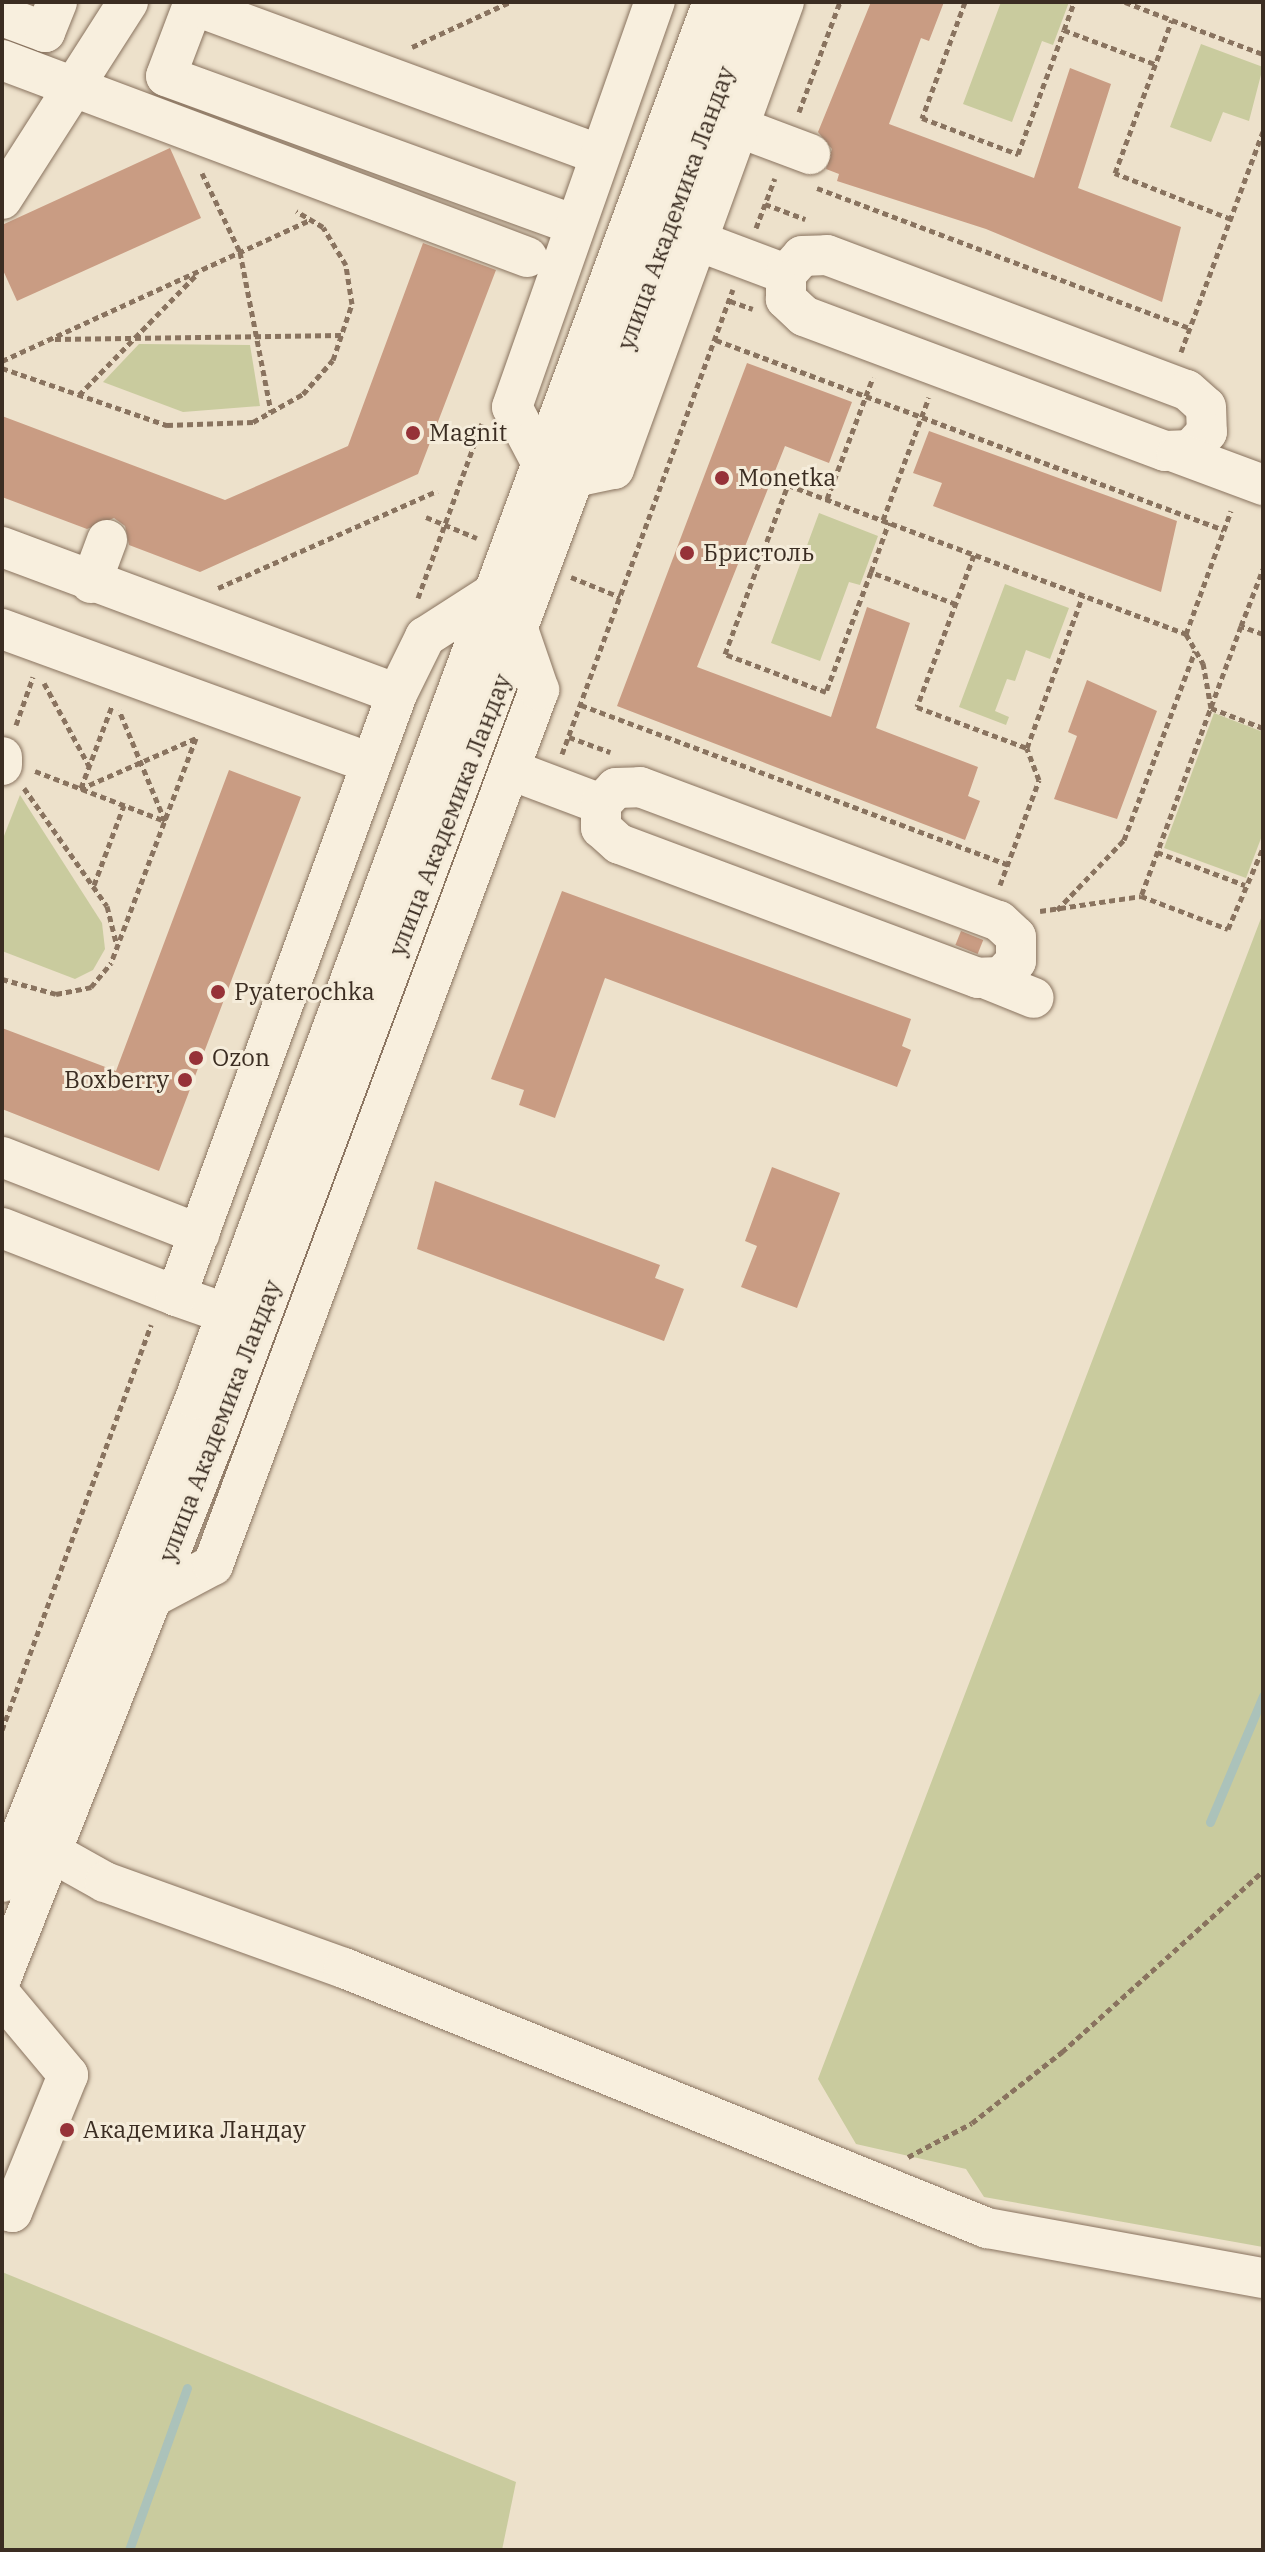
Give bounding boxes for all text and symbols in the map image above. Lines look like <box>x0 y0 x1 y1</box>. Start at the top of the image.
street label: улица Академика Ландау <box>611 62 741 354</box>
place label: Magnit <box>429 419 507 447</box>
marker: Magnit <box>404 424 422 442</box>
place label: Monetka <box>738 464 836 492</box>
marker: Monetka <box>713 469 731 487</box>
place label: Бристоль <box>703 539 814 567</box>
marker: Бристоль <box>678 544 696 562</box>
street label: улица Академика Ландау <box>383 670 517 960</box>
place label: Pyaterochka <box>234 978 375 1006</box>
marker: Pyaterochka <box>209 983 227 1001</box>
place label: Ozon <box>212 1044 270 1072</box>
marker: Ozon <box>187 1049 205 1067</box>
place label: Boxberry <box>64 1066 169 1094</box>
marker: Boxberry <box>176 1071 194 1089</box>
street label: улица Академика Ландау <box>153 1276 287 1566</box>
place label: Академика Ландау <box>83 2116 306 2144</box>
marker: Академика Ландау <box>58 2121 76 2139</box>

